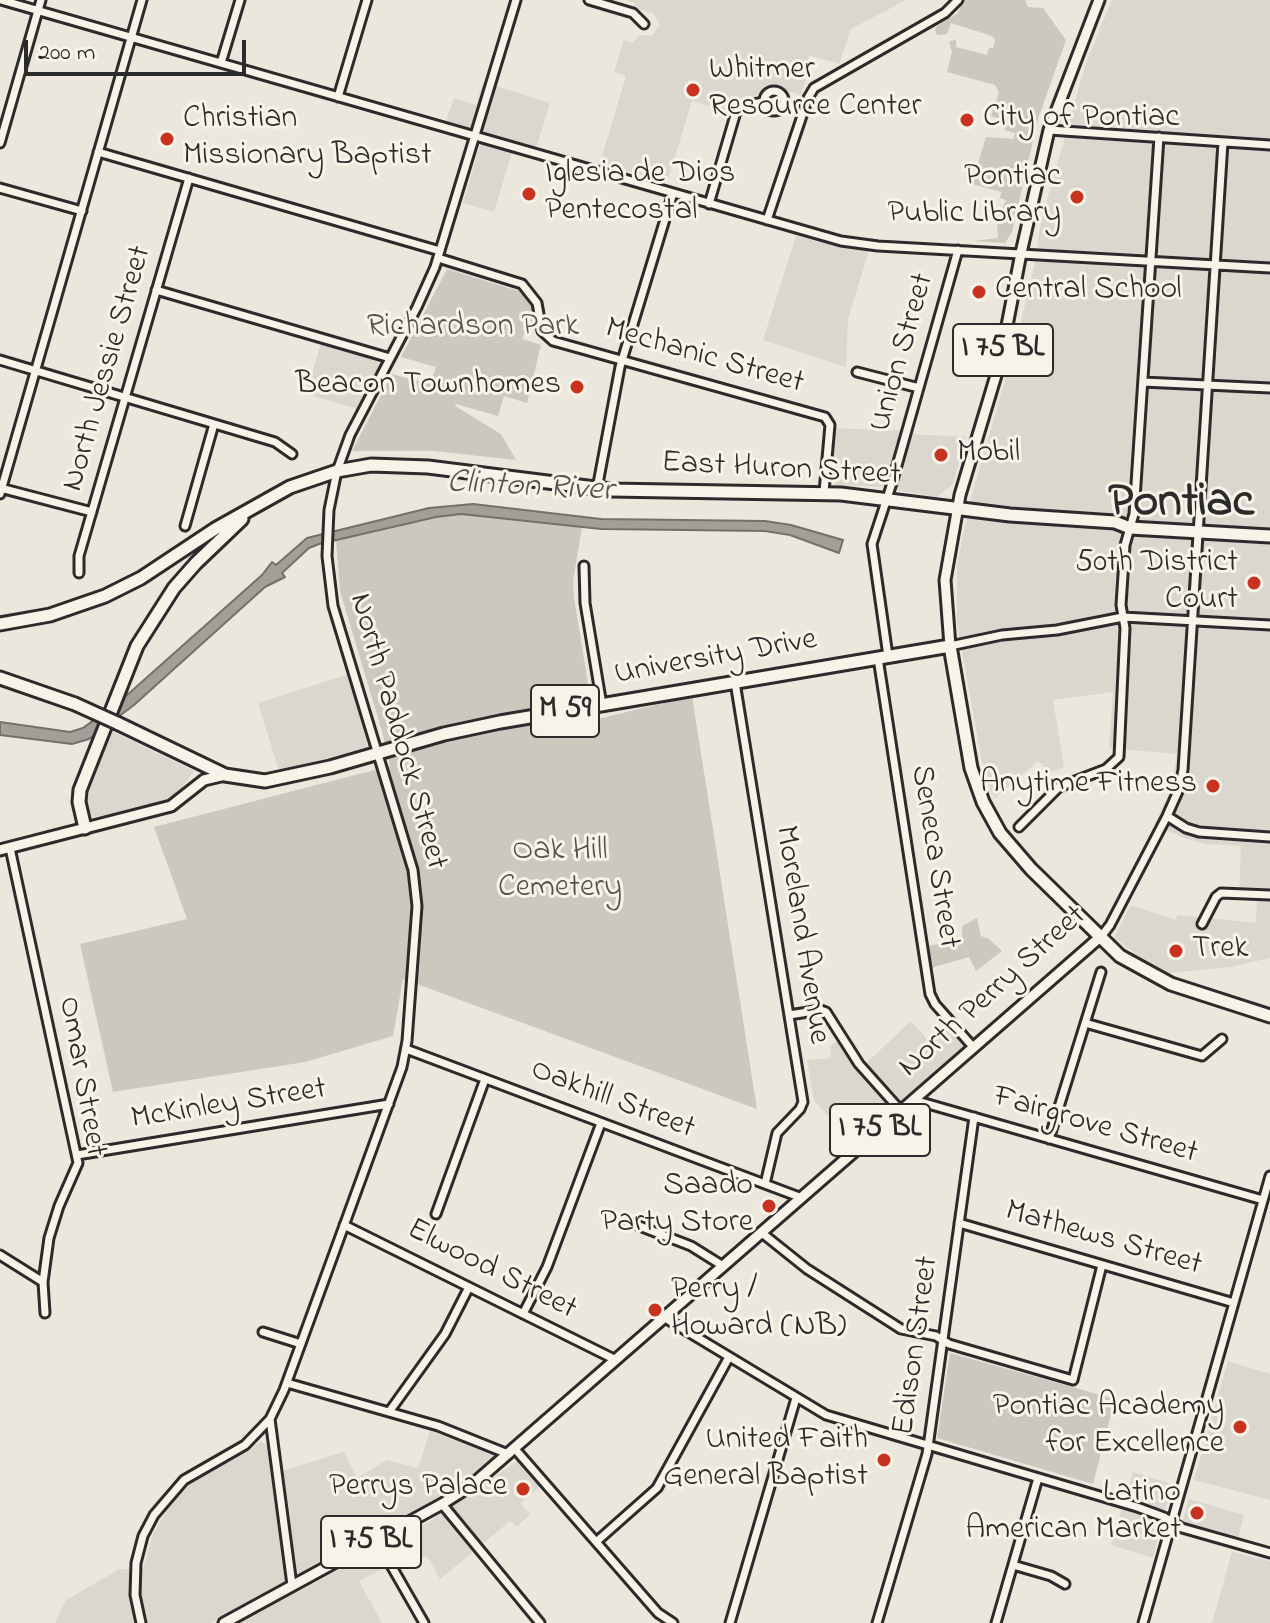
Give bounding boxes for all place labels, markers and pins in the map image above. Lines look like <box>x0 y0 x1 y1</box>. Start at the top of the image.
place label: Whitmer Resource Center <box>709 53 921 128</box>
marker: Whitmer Resource Center <box>684 81 702 99</box>
place label: City of Pontiac <box>983 101 1179 139</box>
place label: Christian Missionary Baptist <box>183 102 432 177</box>
marker: City of Pontiac <box>958 111 976 129</box>
marker: Christian Missionary Baptist <box>158 130 176 148</box>
place label: Iglesia de Dios Pentecostal <box>545 157 735 232</box>
place label: Pontiac Public Library <box>887 160 1061 235</box>
marker: Iglesia de Dios Pentecostal <box>520 185 538 203</box>
marker: Pontiac Public Library <box>1068 188 1086 206</box>
place label: Central School <box>995 273 1182 311</box>
marker: Central School <box>970 283 988 301</box>
place label: Beacon Townhomes <box>295 368 561 406</box>
marker: Beacon Townhomes <box>568 378 586 396</box>
place label: Mobil <box>957 436 1020 474</box>
marker: Mobil <box>932 446 950 464</box>
place label: 50th District Court <box>1075 546 1238 621</box>
marker: 50th District Court <box>1245 574 1263 592</box>
place label: Anytime Fitness <box>980 767 1197 805</box>
marker: Anytime Fitness <box>1204 777 1222 795</box>
place label: Trek <box>1192 932 1249 970</box>
marker: Trek <box>1167 942 1185 960</box>
place label: Saado Party Store <box>600 1169 753 1244</box>
marker: Saado Party Store <box>760 1197 778 1215</box>
place label: Perry / Howard (NB) <box>671 1273 846 1348</box>
marker: Perry / Howard (NB) <box>646 1301 664 1319</box>
place label: Pontiac Academy for Excellence <box>993 1390 1224 1465</box>
marker: Pontiac Academy for Excellence <box>1231 1418 1249 1436</box>
place label: United Faith General Baptist <box>663 1423 868 1498</box>
marker: United Faith General Baptist <box>875 1451 893 1469</box>
place label: Perrys Palace <box>329 1470 507 1508</box>
place label: Latino American Market <box>965 1476 1181 1551</box>
marker: Perrys Palace <box>514 1480 532 1498</box>
marker: Latino American Market <box>1188 1504 1206 1522</box>

